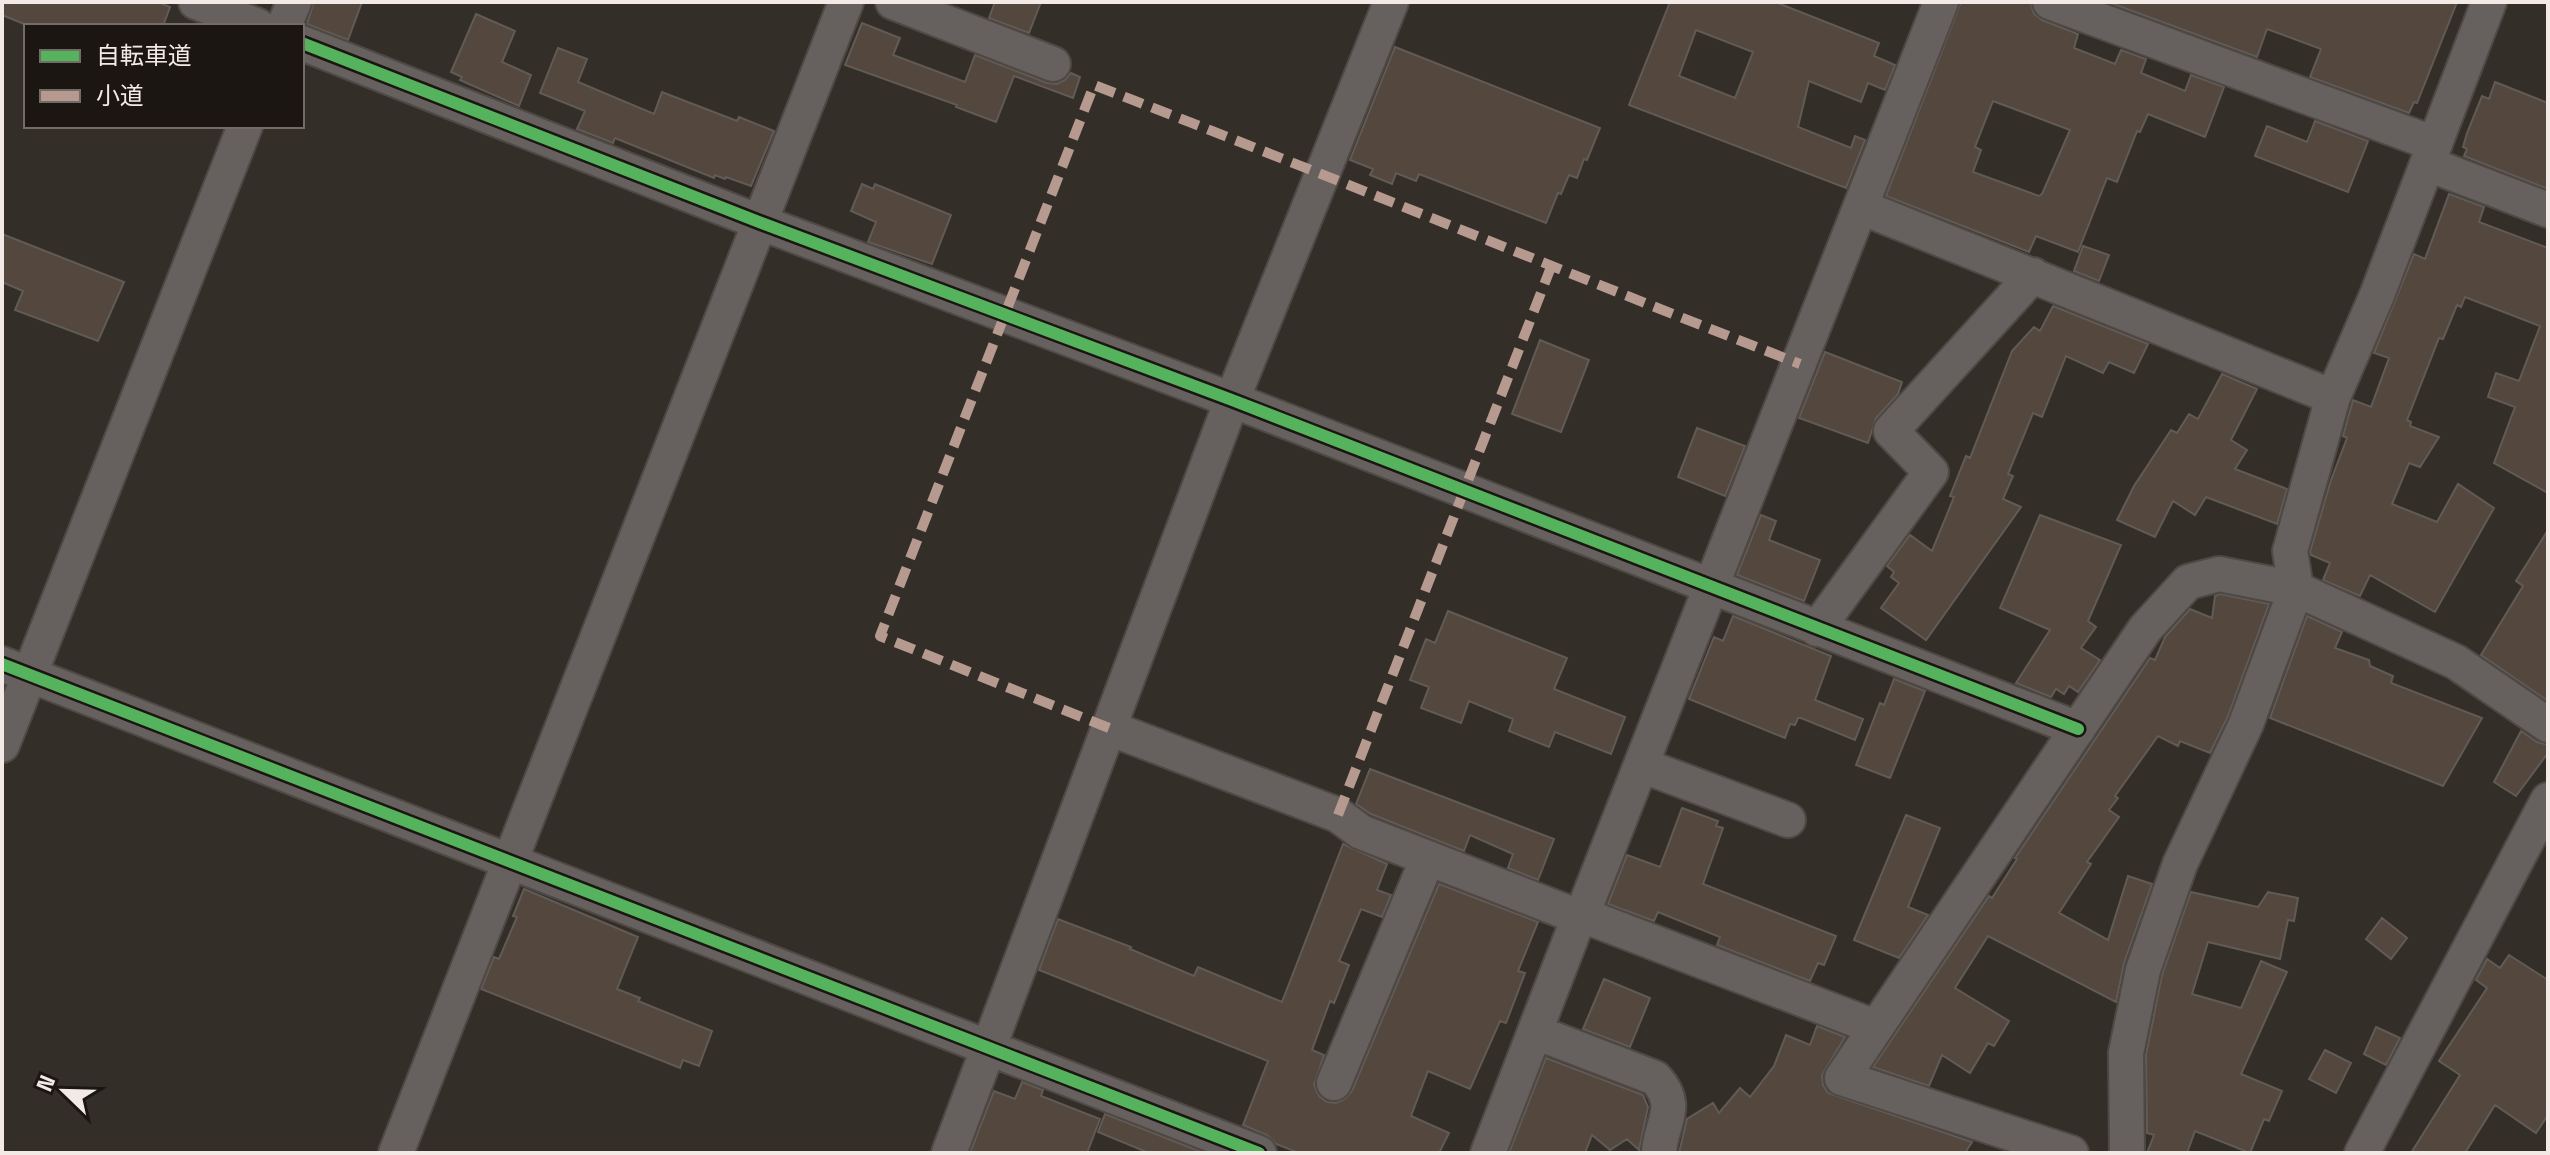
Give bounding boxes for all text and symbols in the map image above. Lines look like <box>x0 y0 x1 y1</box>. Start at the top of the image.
legend <box>24 24 304 128</box>
text: 自転車道 <box>96 40 192 71</box>
text: 小道 <box>96 80 144 111</box>
north arrow <box>24 1051 104 1131</box>
text: N <box>30 1071 61 1095</box>

